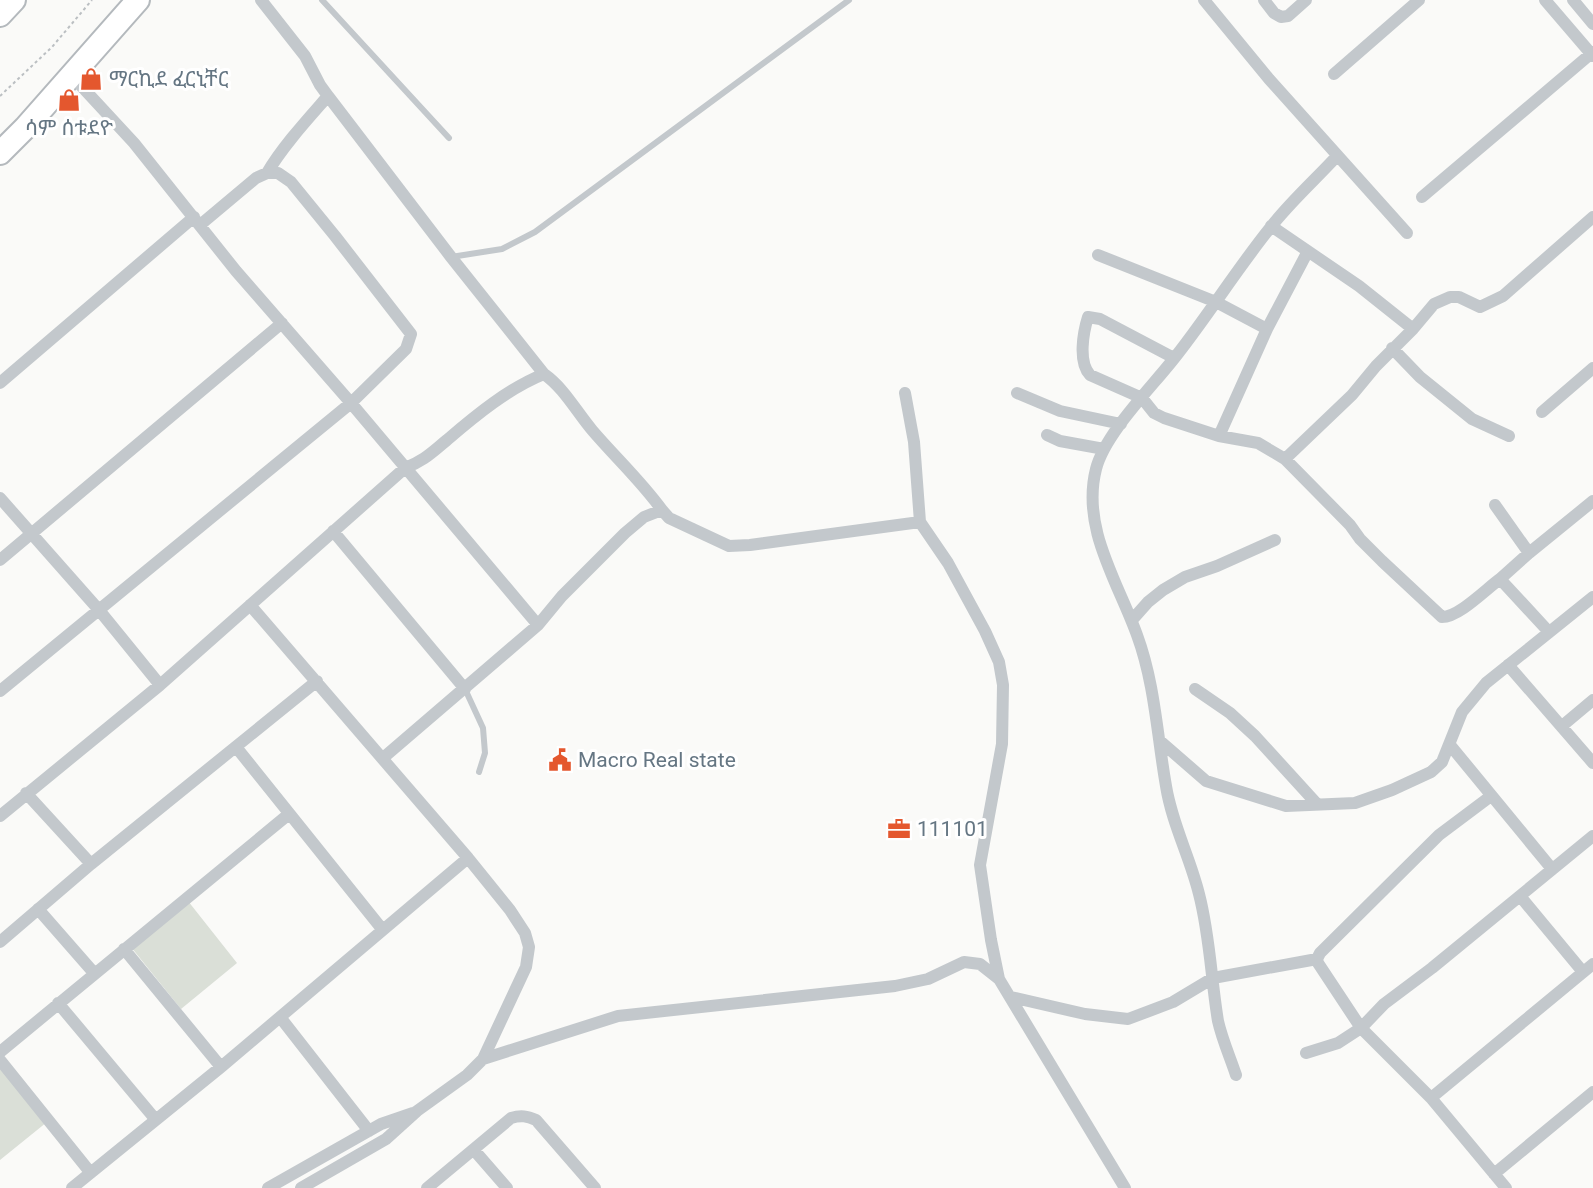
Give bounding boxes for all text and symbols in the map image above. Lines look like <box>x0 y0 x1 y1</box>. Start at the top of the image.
shop icon: ማርኪደ ፈርኒቸር <box>78 66 104 92</box>
place label: ማርኪደ ፈርኒቸር <box>109 67 229 91</box>
shop icon: ሳም ሰቱደዮ <box>56 87 82 113</box>
place label: ሳም ሰቱደዮ <box>25 116 113 140</box>
public building icon: Macro Real state <box>547 747 573 773</box>
place label: Macro Real state <box>578 748 736 772</box>
office icon: 111101 <box>886 816 912 842</box>
place label: 111101 <box>917 817 988 841</box>

